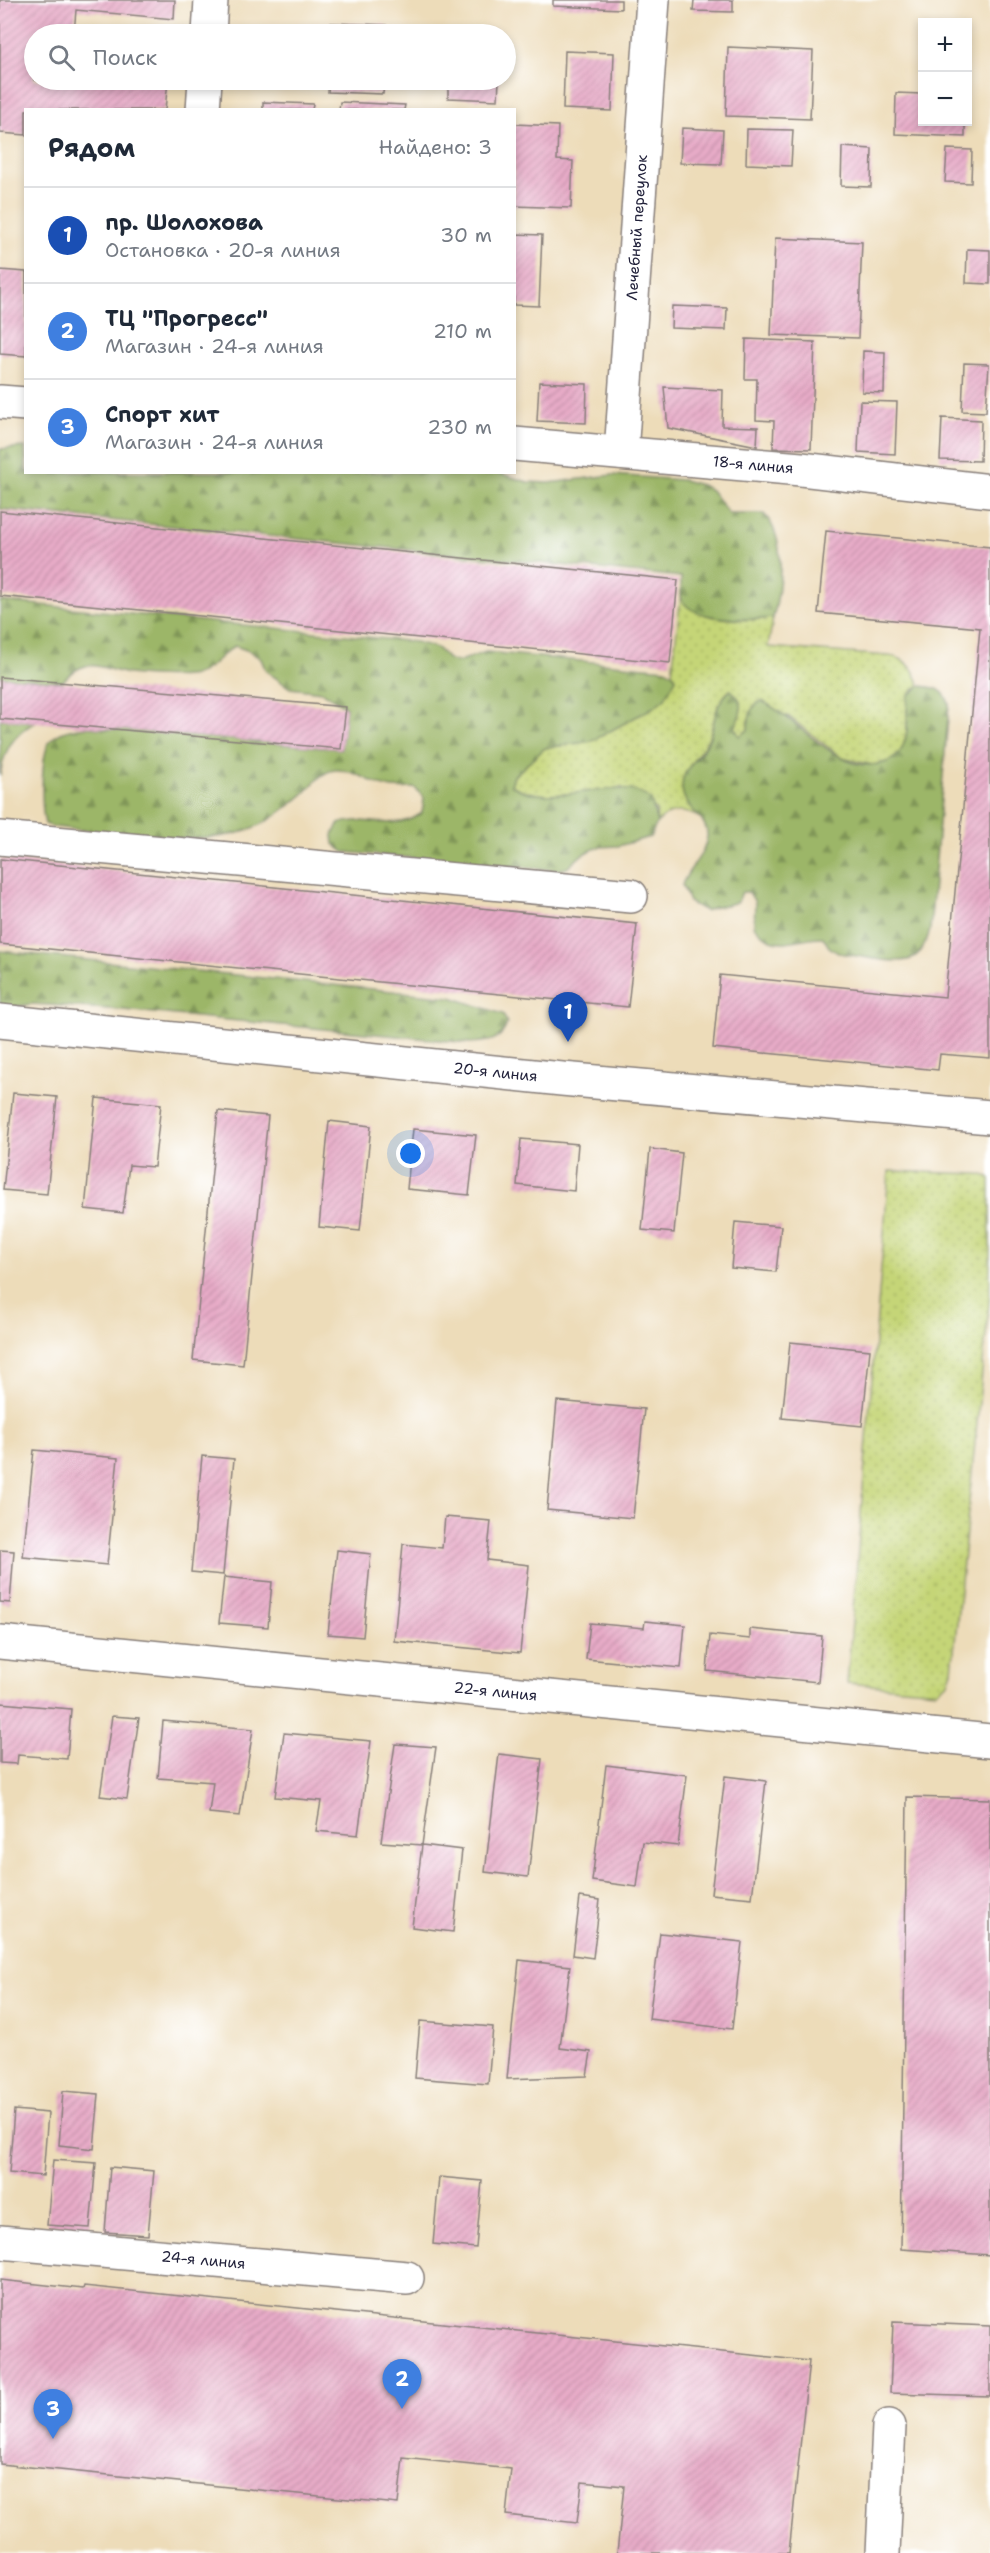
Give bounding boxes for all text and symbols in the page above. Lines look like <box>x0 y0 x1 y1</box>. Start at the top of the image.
map controls <box>918 18 972 126</box>
button: + <box>918 18 972 72</box>
search box <box>24 24 516 90</box>
icon: search <box>45 41 78 74</box>
text: Поиск <box>93 43 157 72</box>
button: − <box>918 72 972 126</box>
text: Рядом <box>48 130 135 165</box>
text: Найдено: 3 <box>379 134 492 160</box>
street label: Лечебный переулок <box>622 154 652 301</box>
text: пр. Шолохова <box>105 208 263 237</box>
text: 1 <box>63 222 72 248</box>
text: 30 m <box>440 222 492 248</box>
text: Остановка · 20-я линия <box>105 237 341 263</box>
text: ТЦ "Прогресс" <box>105 304 268 333</box>
text: 2 <box>61 318 75 344</box>
text: 210 m <box>433 318 492 344</box>
text: Магазин · 24-я линия <box>105 333 324 359</box>
text: Спорт хит <box>105 400 219 429</box>
text: 3 <box>61 414 75 440</box>
text: 230 m <box>427 414 492 440</box>
text: Магазин · 24-я линия <box>105 429 324 455</box>
street label: 18-я линия <box>712 451 794 478</box>
pin: 1 <box>548 992 588 1042</box>
street label: 20-я линия <box>452 1058 539 1086</box>
your location <box>396 1139 425 1168</box>
street label: 22-я линия <box>453 1677 538 1706</box>
street label: 24-я линия <box>160 2246 246 2274</box>
pin: 2 <box>382 2360 422 2409</box>
pin: 3 <box>34 2390 72 2439</box>

